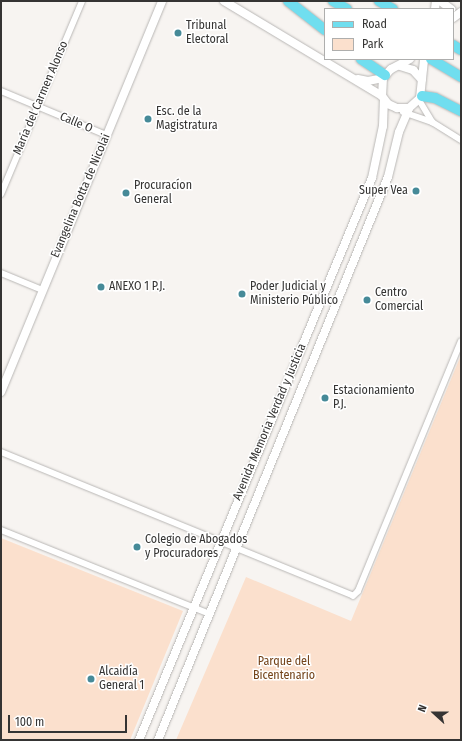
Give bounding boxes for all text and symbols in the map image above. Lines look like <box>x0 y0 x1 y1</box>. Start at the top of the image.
legend <box>324 8 454 60</box>
text: Road <box>362 17 387 31</box>
place label: Tribunal Electoral <box>186 19 229 47</box>
marker: Tribunal Electoral <box>173 28 183 38</box>
text: Park <box>362 37 383 51</box>
street label: María del Carmen Alonso <box>10 39 72 157</box>
place label: Esc. de la Magistratura <box>156 105 218 133</box>
street label: Calle O <box>57 110 95 136</box>
marker: Esc. de la Magistratura <box>143 114 153 124</box>
street label: Evangelina Botta de Nicolai <box>48 132 114 260</box>
place label: Procuracíon General <box>134 179 192 207</box>
place label: Super Vea <box>359 184 408 198</box>
marker: Super Vea <box>411 186 421 196</box>
marker: Procuracíon General <box>121 188 131 198</box>
place label: ANEXO 1 P.J. <box>109 280 165 294</box>
place label: Poder Judicial y Ministerio Público <box>250 280 338 308</box>
marker: ANEXO 1 P.J. <box>96 282 106 292</box>
place label: Centro Comercial <box>375 286 423 314</box>
marker: Poder Judicial y Ministerio Público <box>237 289 247 299</box>
marker: Centro Comercial <box>362 295 372 305</box>
street label: Avenida Memoria Verdad y Justicia <box>230 341 310 503</box>
place label: Estacionamiento P.J. <box>333 384 415 412</box>
marker: Estacionamiento P.J. <box>320 393 330 403</box>
place label: Colegio de Abogados y Procuradores <box>145 533 247 561</box>
marker: Colegio de Abogados y Procuradores <box>132 542 142 552</box>
park label: Parque del Bicentenario <box>253 655 315 683</box>
place label: Alcaidía General 1 <box>99 665 144 693</box>
marker: Alcaidía General 1 <box>86 674 96 684</box>
north arrow <box>414 693 454 733</box>
text: N <box>415 703 430 714</box>
scale bar <box>10 707 129 733</box>
text: 100 m <box>15 715 44 729</box>

